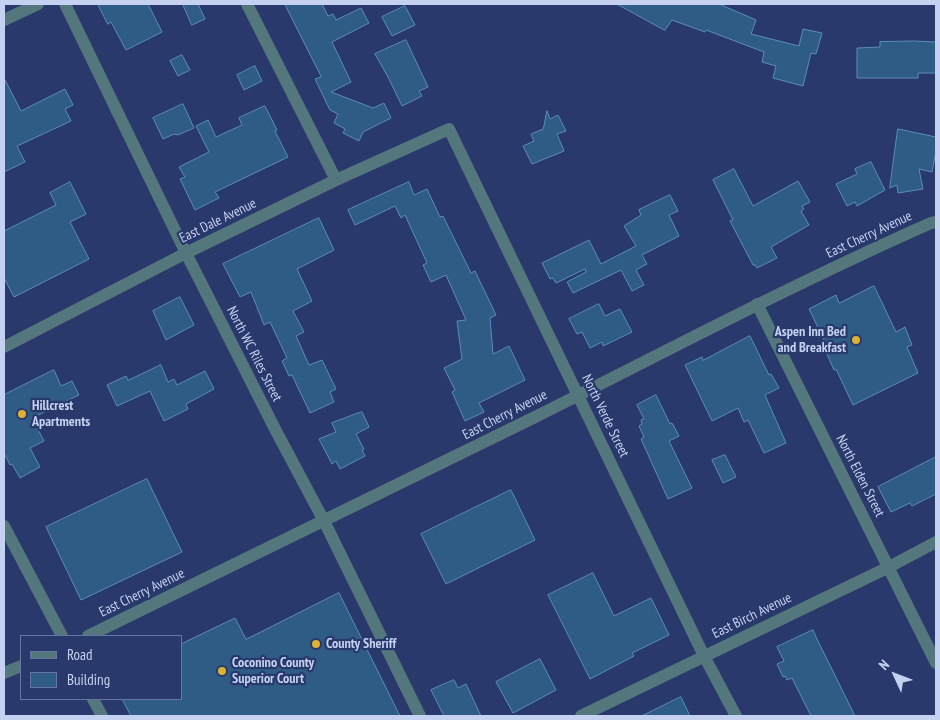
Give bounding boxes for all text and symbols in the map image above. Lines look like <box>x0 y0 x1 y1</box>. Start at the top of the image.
street label: East Dale Avenue <box>177 195 259 247</box>
street label: East Cherry Avenue <box>823 208 915 262</box>
street label: North WC Riles Street <box>223 304 285 404</box>
place label: Aspen Inn Bed and Breakfast <box>775 324 846 357</box>
marker: Aspen Inn Bed and Breakfast <box>850 334 862 346</box>
street label: North Verde Street <box>578 372 632 460</box>
street label: East Cherry Avenue <box>460 386 550 444</box>
place label: Hillcrest Apartments <box>32 398 90 431</box>
marker: Hillcrest Apartments <box>16 408 28 420</box>
street label: North Elden Street <box>832 432 888 520</box>
street label: East Cherry Avenue <box>97 565 187 621</box>
street label: East Birch Avenue <box>710 590 794 642</box>
legend <box>20 635 182 700</box>
place label: County Sheriff <box>326 636 396 652</box>
marker: County Sheriff <box>310 638 322 650</box>
text: Road <box>67 645 93 664</box>
north arrow <box>870 650 920 700</box>
place label: Coconino County Superior Court <box>232 655 314 688</box>
text: N <box>875 656 893 674</box>
marker: Coconino County Superior Court <box>216 665 228 677</box>
text: Building <box>67 670 110 689</box>

